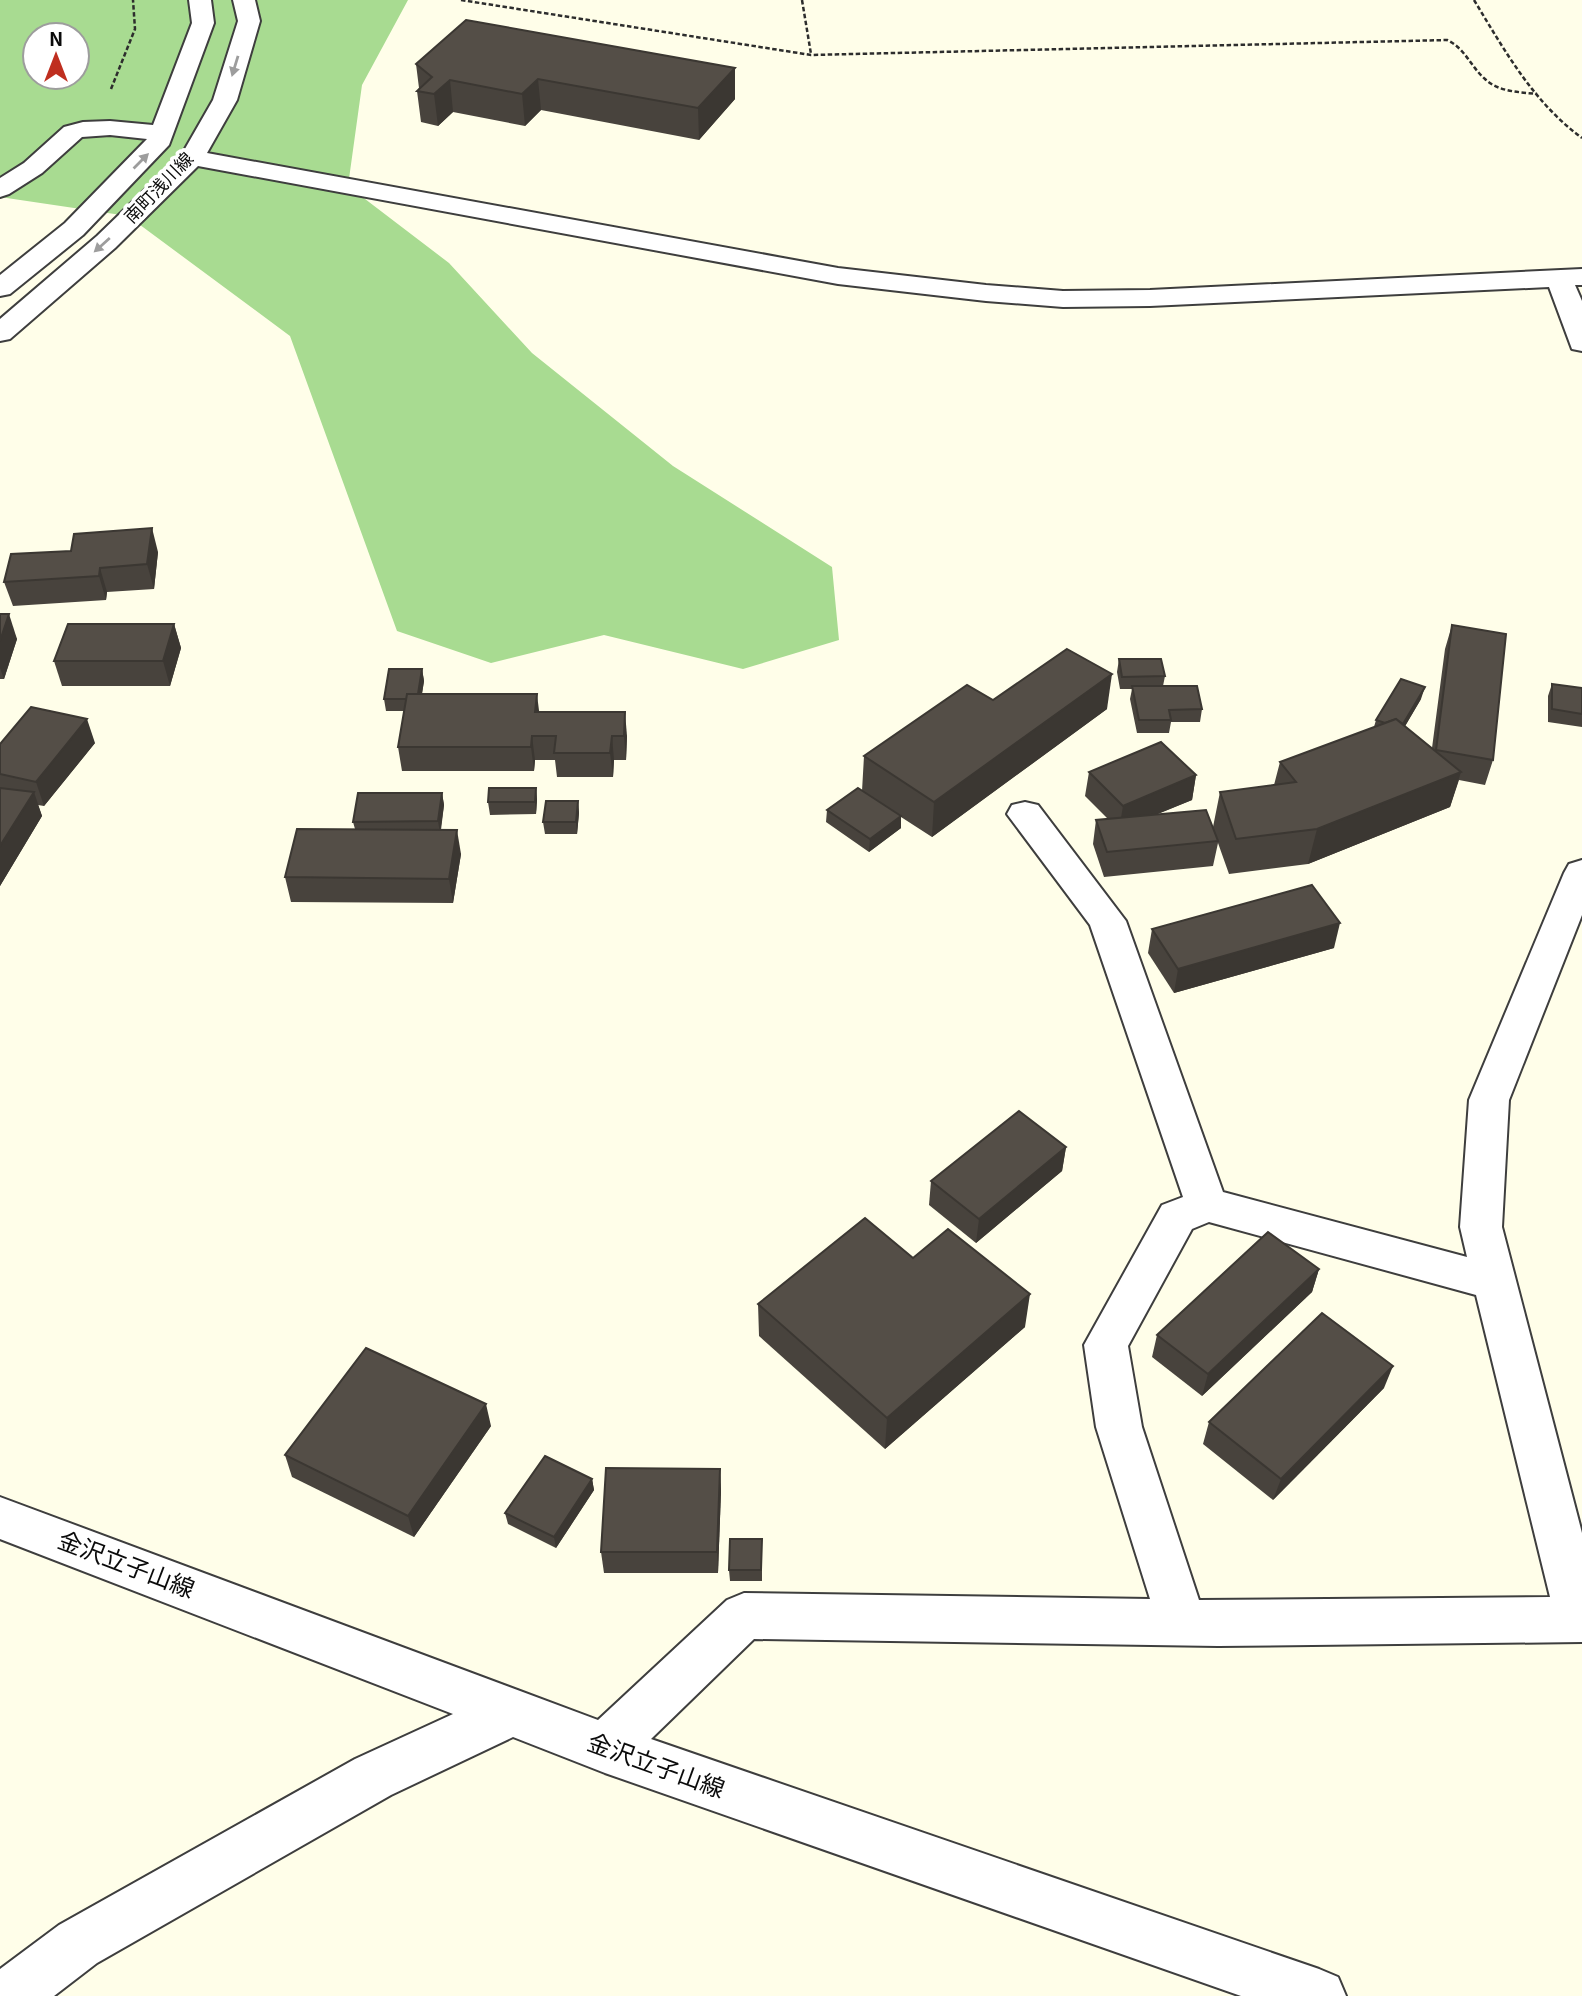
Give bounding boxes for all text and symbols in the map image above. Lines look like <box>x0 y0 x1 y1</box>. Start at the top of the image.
north arrow <box>21 21 91 91</box>
text: N <box>49 24 63 51</box>
one-way arrow <box>230 55 240 76</box>
street label: 南町浅川線 <box>117 145 198 228</box>
one-way arrow <box>133 152 150 169</box>
one-way arrow <box>94 237 111 252</box>
street label: 金沢立子山線 <box>53 1521 200 1605</box>
street label: 金沢立子山線 <box>583 1723 730 1805</box>

